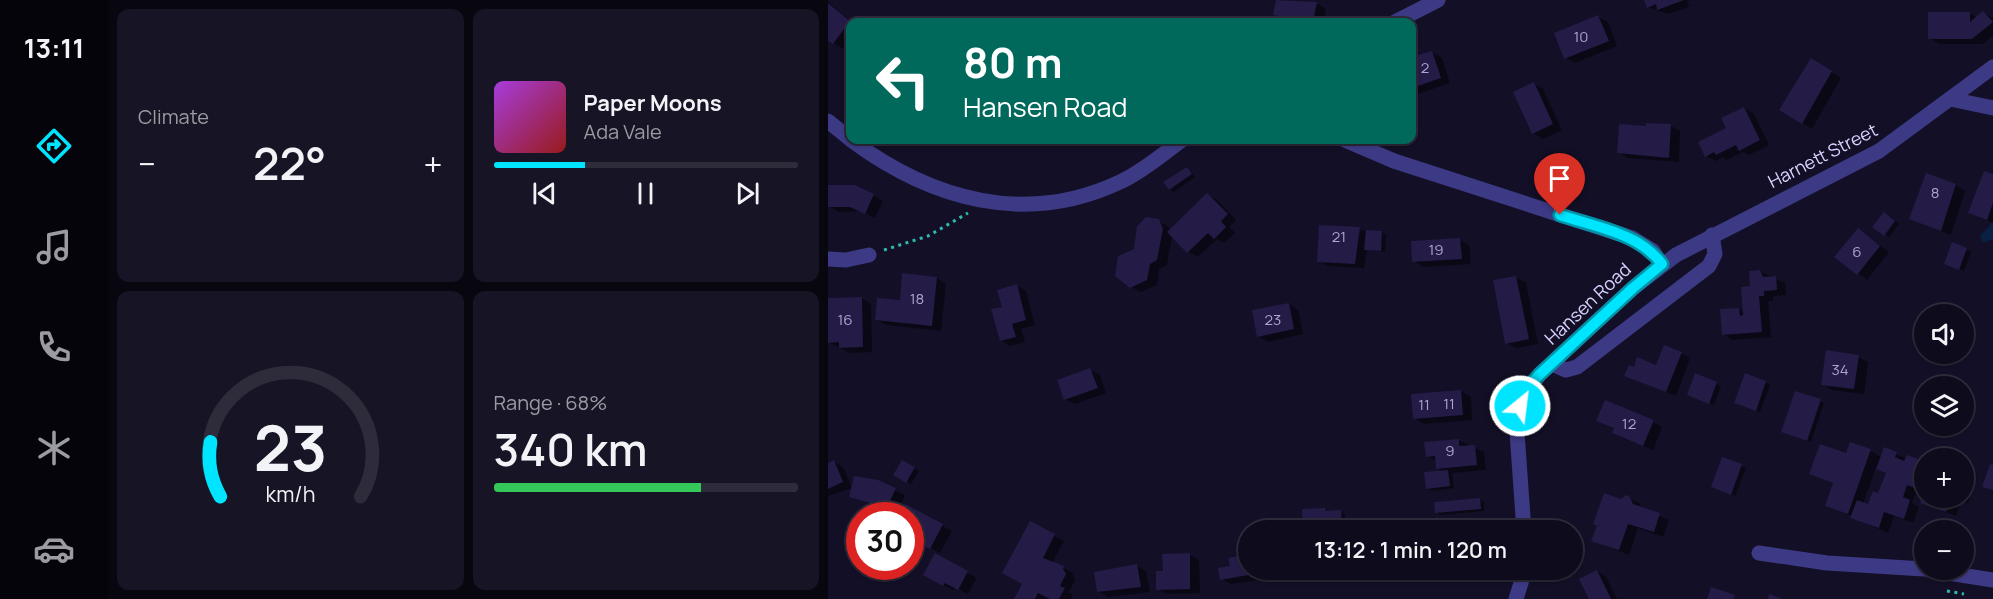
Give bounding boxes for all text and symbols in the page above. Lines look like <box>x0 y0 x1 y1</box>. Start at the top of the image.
house number: 10 <box>1574 26 1589 47</box>
text: 13:11 <box>24 29 84 66</box>
text: 80 m <box>963 33 1063 91</box>
icon: left <box>864 42 942 120</box>
house number: 2 <box>1421 57 1429 78</box>
text: Paper Moons <box>584 88 722 118</box>
text: Hansen Road <box>963 88 1128 125</box>
text: Climate <box>138 103 209 130</box>
street label: Harnett Street <box>1764 117 1881 193</box>
text: Ada Vale <box>584 118 662 145</box>
icon: directions <box>33 125 75 167</box>
text: 22° <box>253 132 326 194</box>
text: − <box>138 141 156 186</box>
text: + <box>423 141 442 186</box>
pin <box>1534 153 1585 215</box>
icon: arrive <box>1543 162 1576 195</box>
icon: previous <box>528 177 561 210</box>
icon: pause <box>629 177 662 210</box>
icon: next <box>731 177 764 210</box>
house number: 8 <box>1931 182 1939 203</box>
icon: music <box>33 226 75 268</box>
house number: 21 <box>1332 226 1346 247</box>
house number: 19 <box>1428 239 1444 260</box>
house number: 6 <box>1852 241 1862 262</box>
street label: Hansen Road <box>1539 257 1636 349</box>
house number: 18 <box>910 288 924 309</box>
map controls <box>1914 304 1974 580</box>
button: sound <box>1914 304 1974 364</box>
house number: 16 <box>837 309 853 330</box>
house number: 23 <box>1265 309 1281 330</box>
icon: phone <box>33 326 75 368</box>
house number: 34 <box>1831 359 1849 380</box>
position arrow <box>1488 374 1552 438</box>
button: layers <box>1914 376 1974 436</box>
text: Range · 68% <box>494 389 607 416</box>
house number: 11 <box>1443 393 1455 414</box>
house number: 11 <box>1418 394 1430 415</box>
text: 23 <box>254 404 327 490</box>
house number: 12 <box>1622 413 1636 434</box>
text: 340 km <box>494 418 648 480</box>
icon: climate <box>33 427 75 469</box>
house number: 9 <box>1445 440 1455 461</box>
button: + <box>1914 448 1974 508</box>
text: km/h <box>265 480 315 509</box>
speed limit sign: 30 <box>846 502 924 580</box>
button: − <box>1914 520 1974 580</box>
icon: car <box>33 528 75 570</box>
text: 13:12 · 1 min · 120 m <box>1314 535 1507 565</box>

